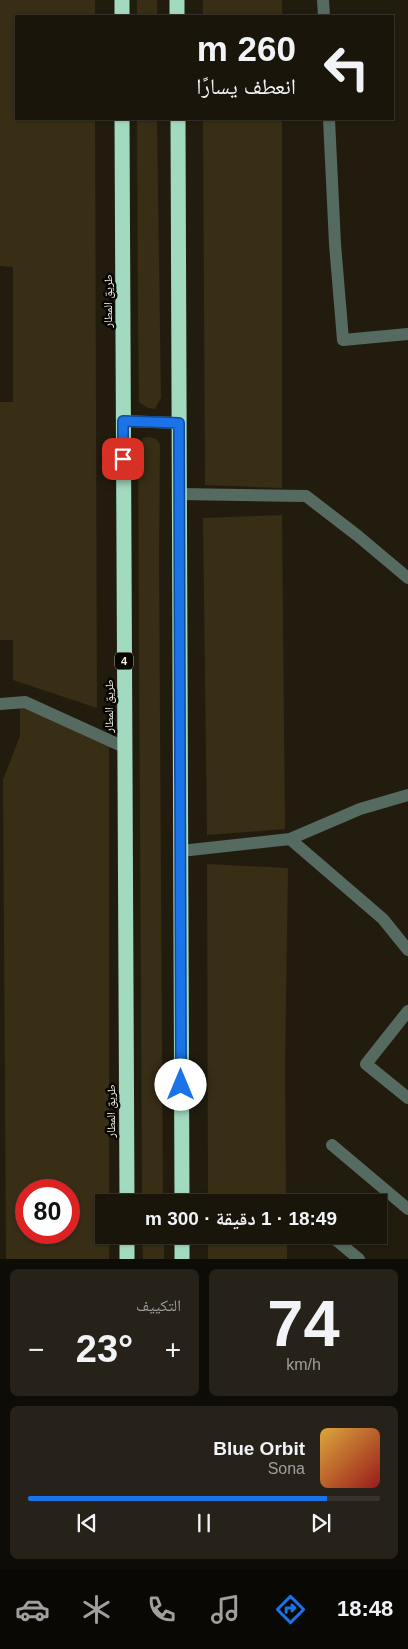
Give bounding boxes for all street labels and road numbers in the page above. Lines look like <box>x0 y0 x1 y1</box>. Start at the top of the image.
street label: طريق المطار <box>101 274 115 329</box>
road number: 4 <box>115 652 133 669</box>
street label: طريق المطار <box>102 679 116 734</box>
street label: طريق المطار <box>104 1084 118 1139</box>

